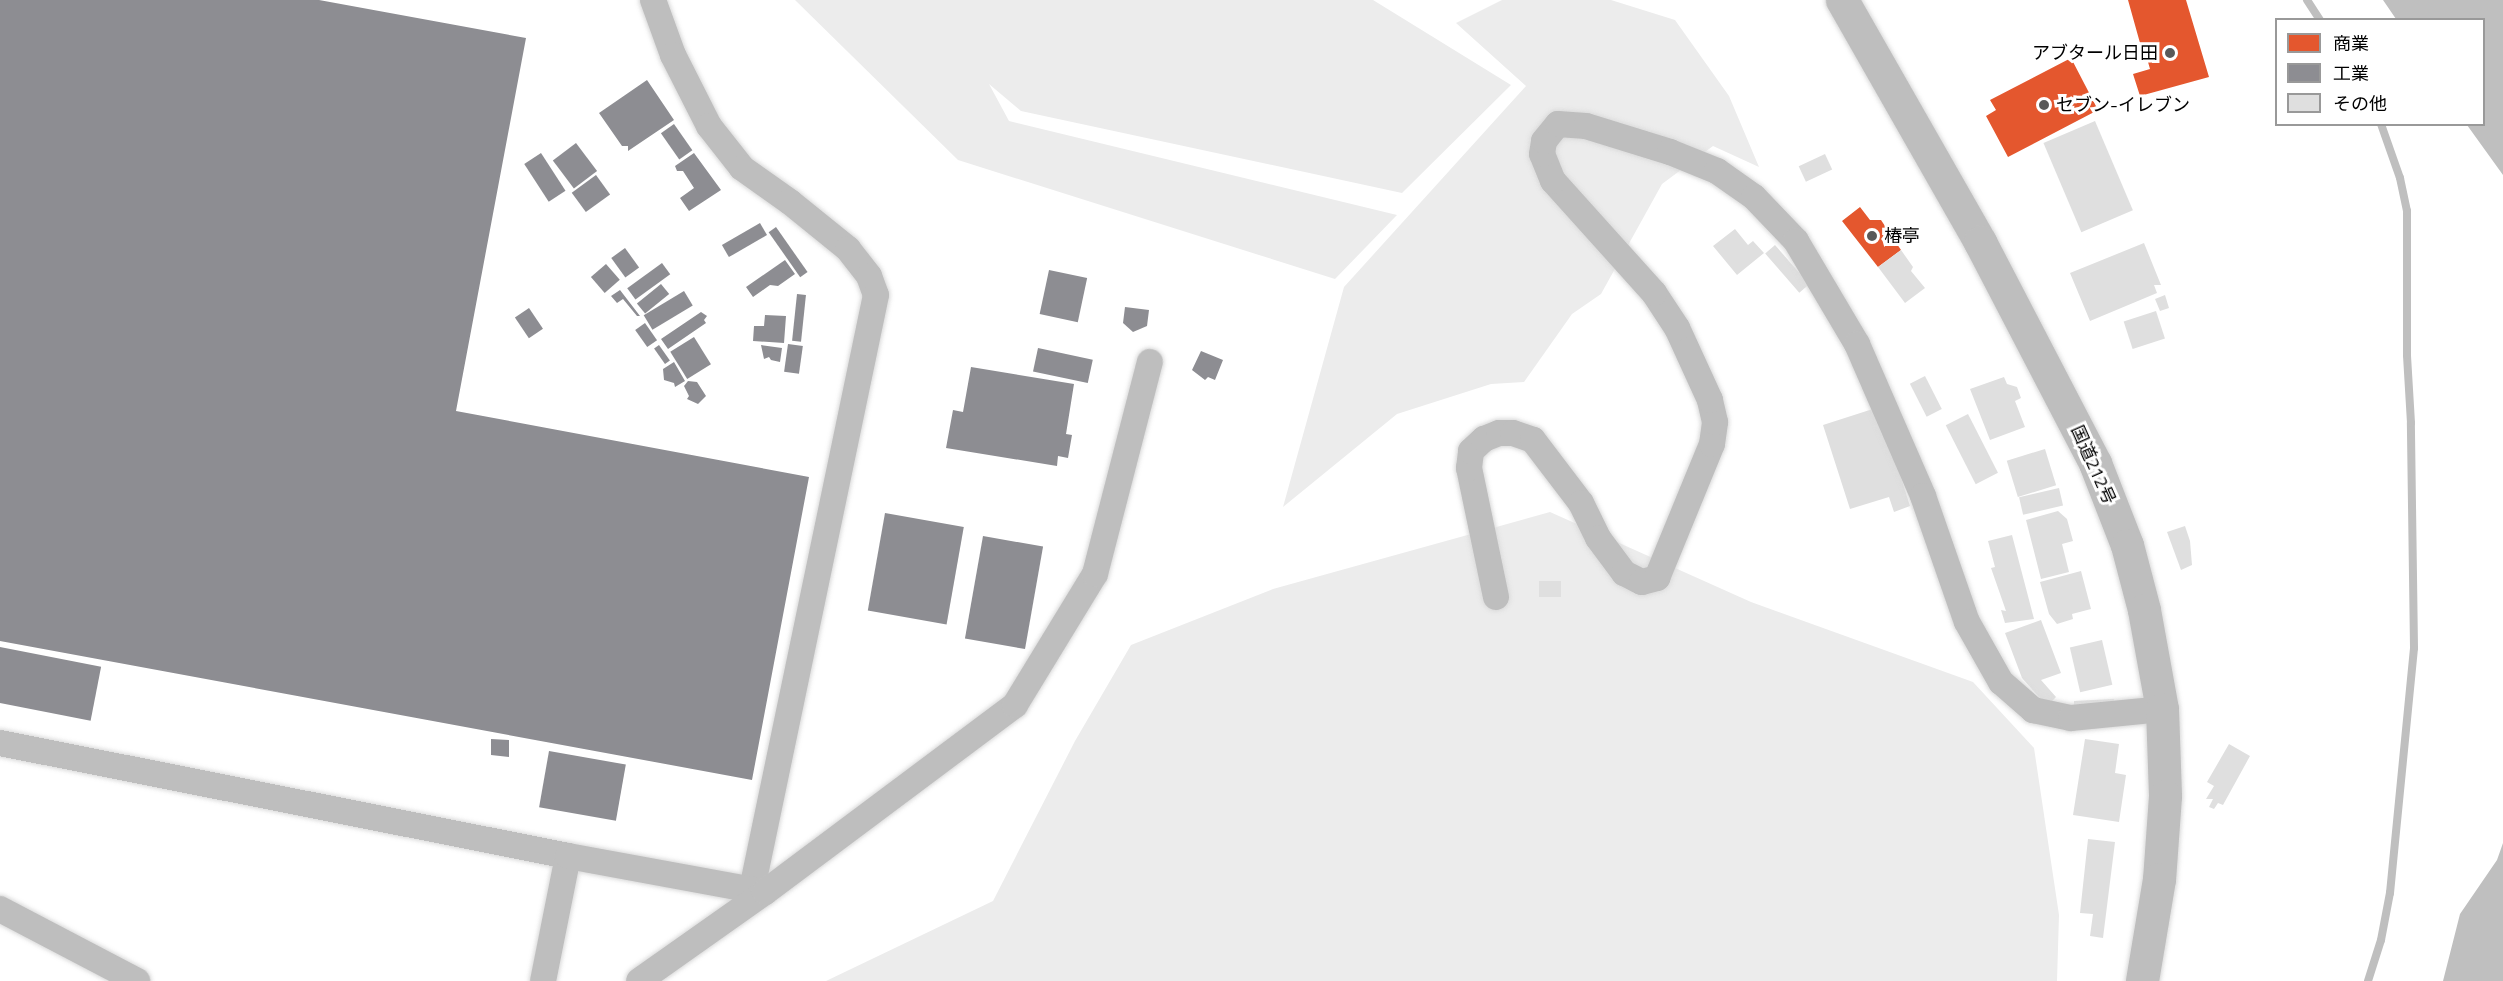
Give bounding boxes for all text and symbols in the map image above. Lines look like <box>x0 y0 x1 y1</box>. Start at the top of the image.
legend <box>2275 18 2485 126</box>
text: 商業 <box>2333 30 2369 57</box>
place label: アブタール日田 <box>2032 42 2158 64</box>
marker: アブタール日田 <box>2163 46 2177 60</box>
text: 工業 <box>2333 60 2369 87</box>
text: その他 <box>2333 90 2387 117</box>
place label: セブン-イレブン <box>2056 94 2190 116</box>
marker: セブン-イレブン <box>2037 98 2051 112</box>
place label: 椿亭 <box>1884 225 1920 247</box>
marker: 椿亭 <box>1865 229 1879 243</box>
street label: 国道212号 <box>2066 422 2120 508</box>

